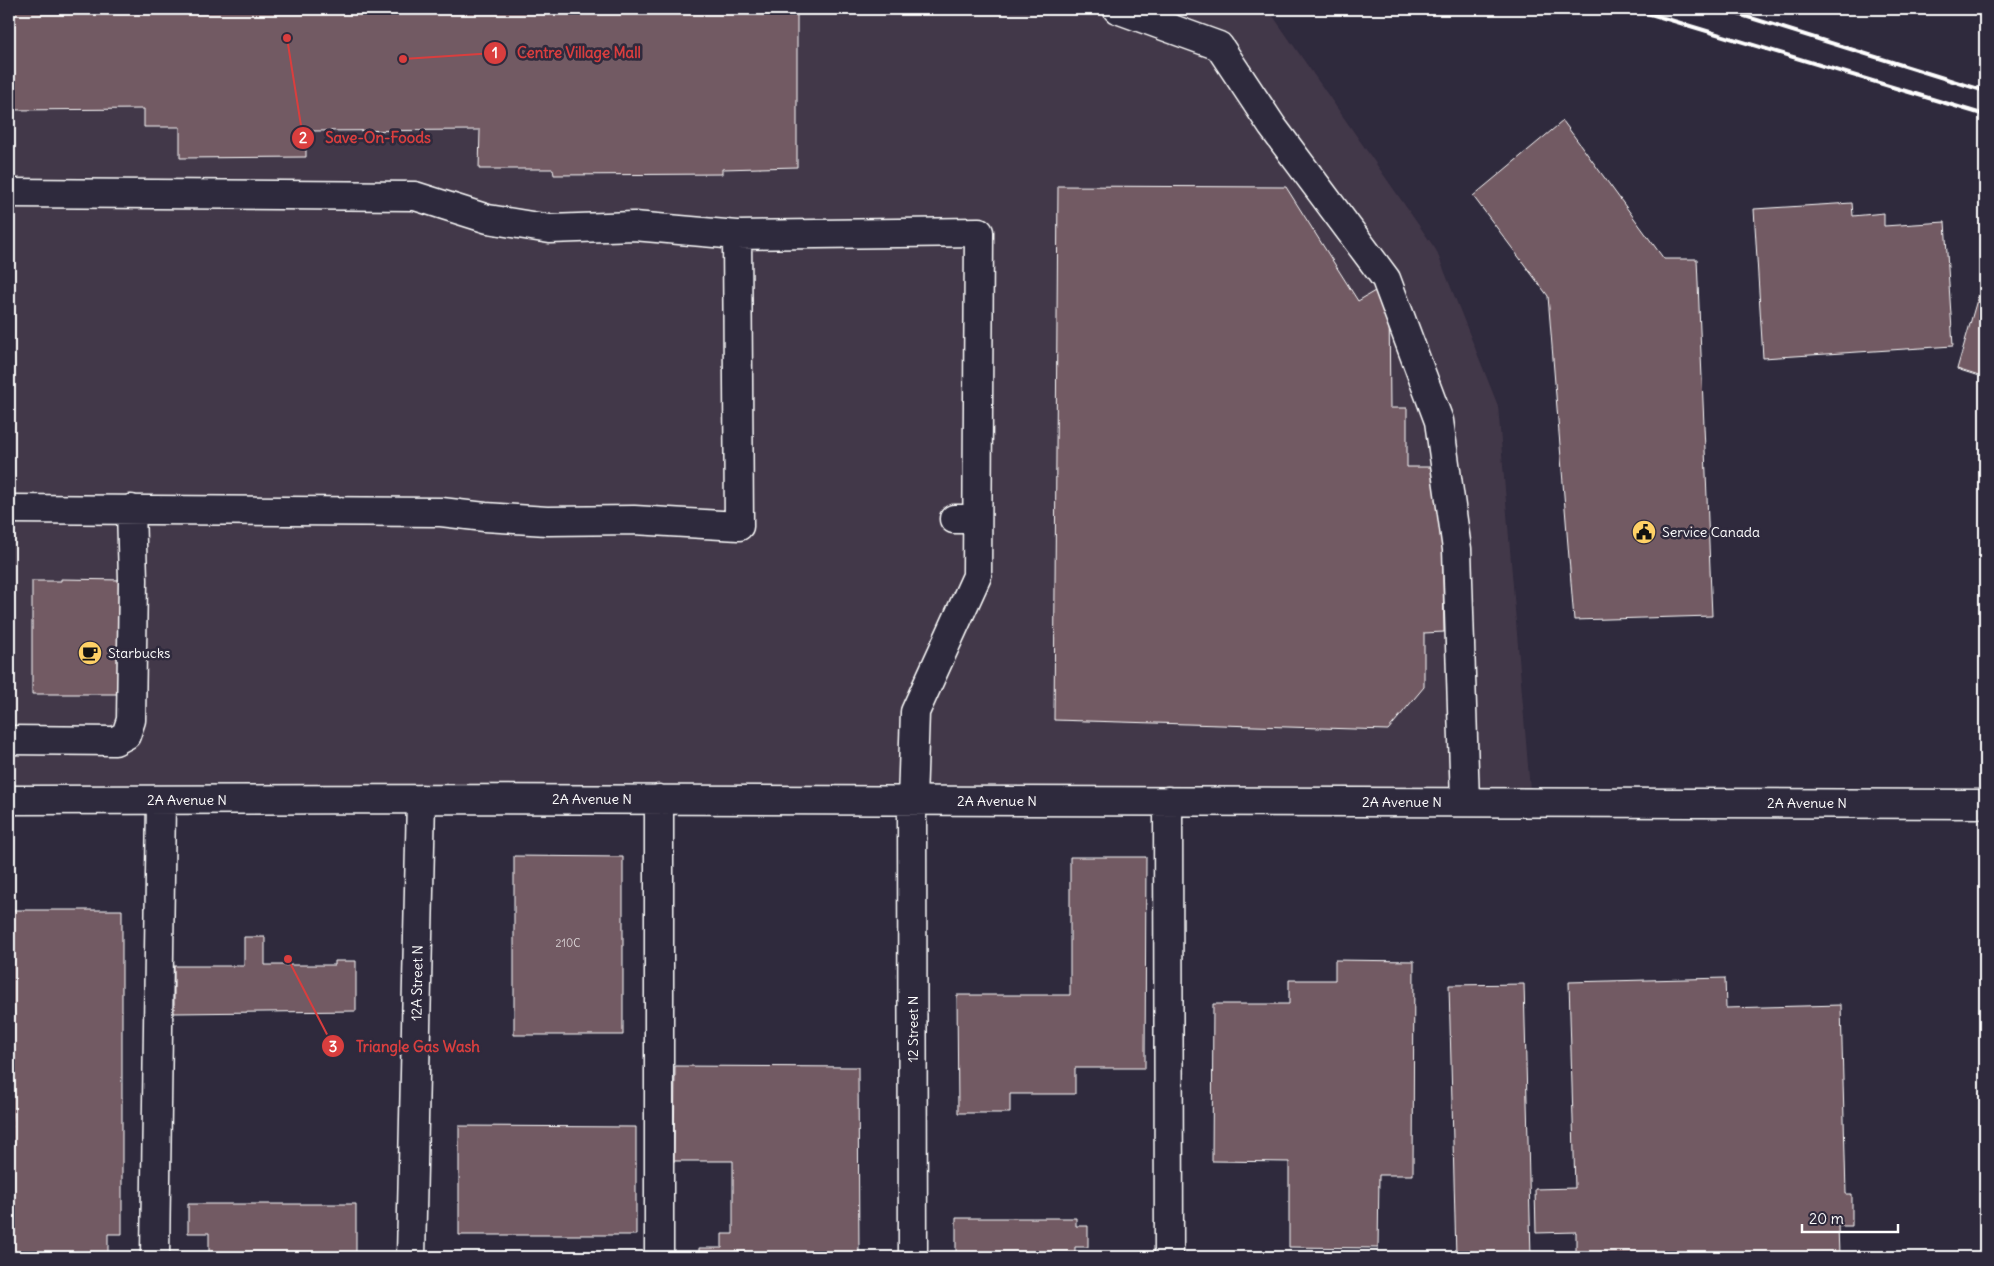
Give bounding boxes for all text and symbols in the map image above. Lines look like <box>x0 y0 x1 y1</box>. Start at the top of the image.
callout: Centre Village Mall <box>482 38 651 68</box>
text: 1 <box>492 43 498 62</box>
text: Centre Village Mall <box>517 43 641 63</box>
callout: Save-On-Foods <box>290 123 441 153</box>
text: 2 <box>299 128 307 147</box>
text: Save-On-Foods <box>325 128 431 147</box>
public building icon: Service Canada <box>1631 519 1657 545</box>
place label: Service Canada <box>1662 523 1760 541</box>
cafe icon: Starbucks <box>77 640 103 666</box>
place label: Starbucks <box>108 644 170 662</box>
street label: 2A Avenue N <box>552 790 632 808</box>
street label: 2A Avenue N <box>147 791 227 809</box>
street label: 2A Avenue N <box>957 792 1037 810</box>
street label: 2A Avenue N <box>1362 793 1442 811</box>
street label: 2A Avenue N <box>1767 794 1847 812</box>
house number: 210C <box>556 936 580 950</box>
street label: 12A Street N <box>407 945 427 1021</box>
street label: 12 Street N <box>904 996 922 1062</box>
callout: Triangle Gas Wash <box>321 1031 490 1061</box>
text: 3 <box>329 1037 337 1056</box>
text: Triangle Gas Wash <box>356 1037 480 1057</box>
scale bar <box>1802 1201 1898 1233</box>
text: 20 m <box>1809 1209 1844 1228</box>

